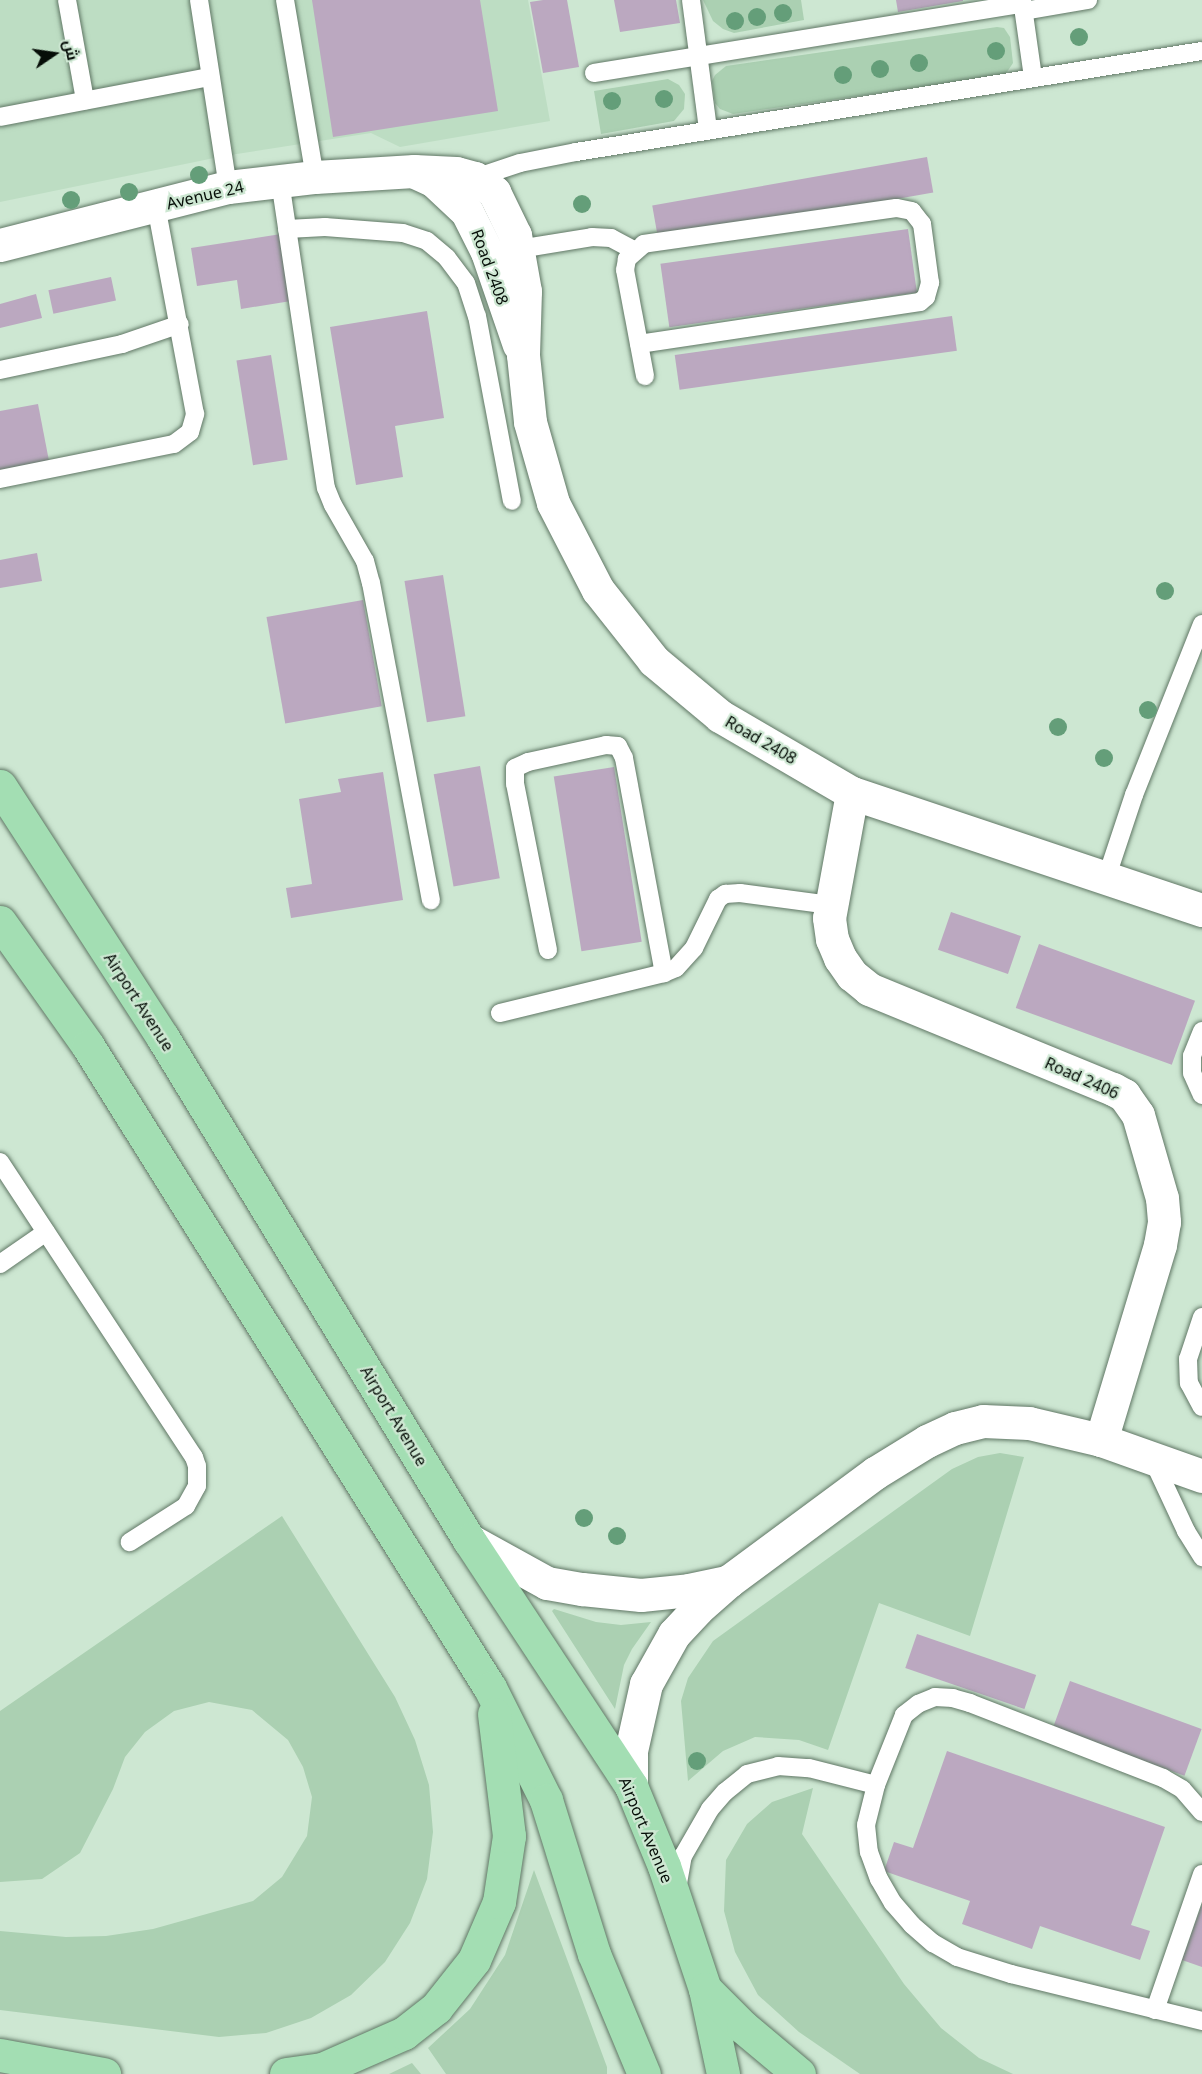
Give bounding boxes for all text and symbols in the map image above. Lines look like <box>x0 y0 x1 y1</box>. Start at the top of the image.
north arrow <box>24 24 84 84</box>
text: ش <box>59 37 85 62</box>
street label: Avenue 24 <box>165 177 245 213</box>
street label: Road 2408 <box>467 226 513 308</box>
street label: Road 2408 <box>722 712 800 768</box>
street label: Airport Avenue <box>100 949 178 1055</box>
street label: Road 2406 <box>1042 1053 1122 1103</box>
street label: Airport Avenue <box>357 1363 431 1469</box>
street label: Airport Avenue <box>615 1774 677 1886</box>

